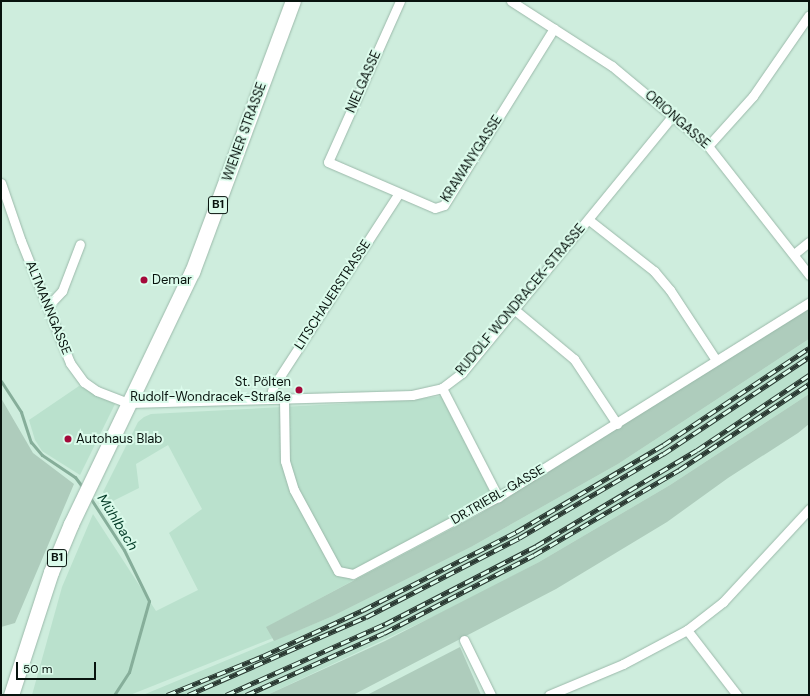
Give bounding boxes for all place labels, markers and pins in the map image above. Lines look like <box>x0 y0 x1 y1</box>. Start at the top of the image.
place label: Demar <box>152 272 192 288</box>
marker: Demar <box>139 275 149 285</box>
place label: St. Pölten Rudolf-Wondracek-Straße <box>130 375 291 406</box>
marker: St. Pölten Rudolf-Wondracek-Straße <box>294 385 304 395</box>
place label: Autohaus Blab <box>76 431 162 447</box>
marker: Autohaus Blab <box>63 434 73 444</box>

